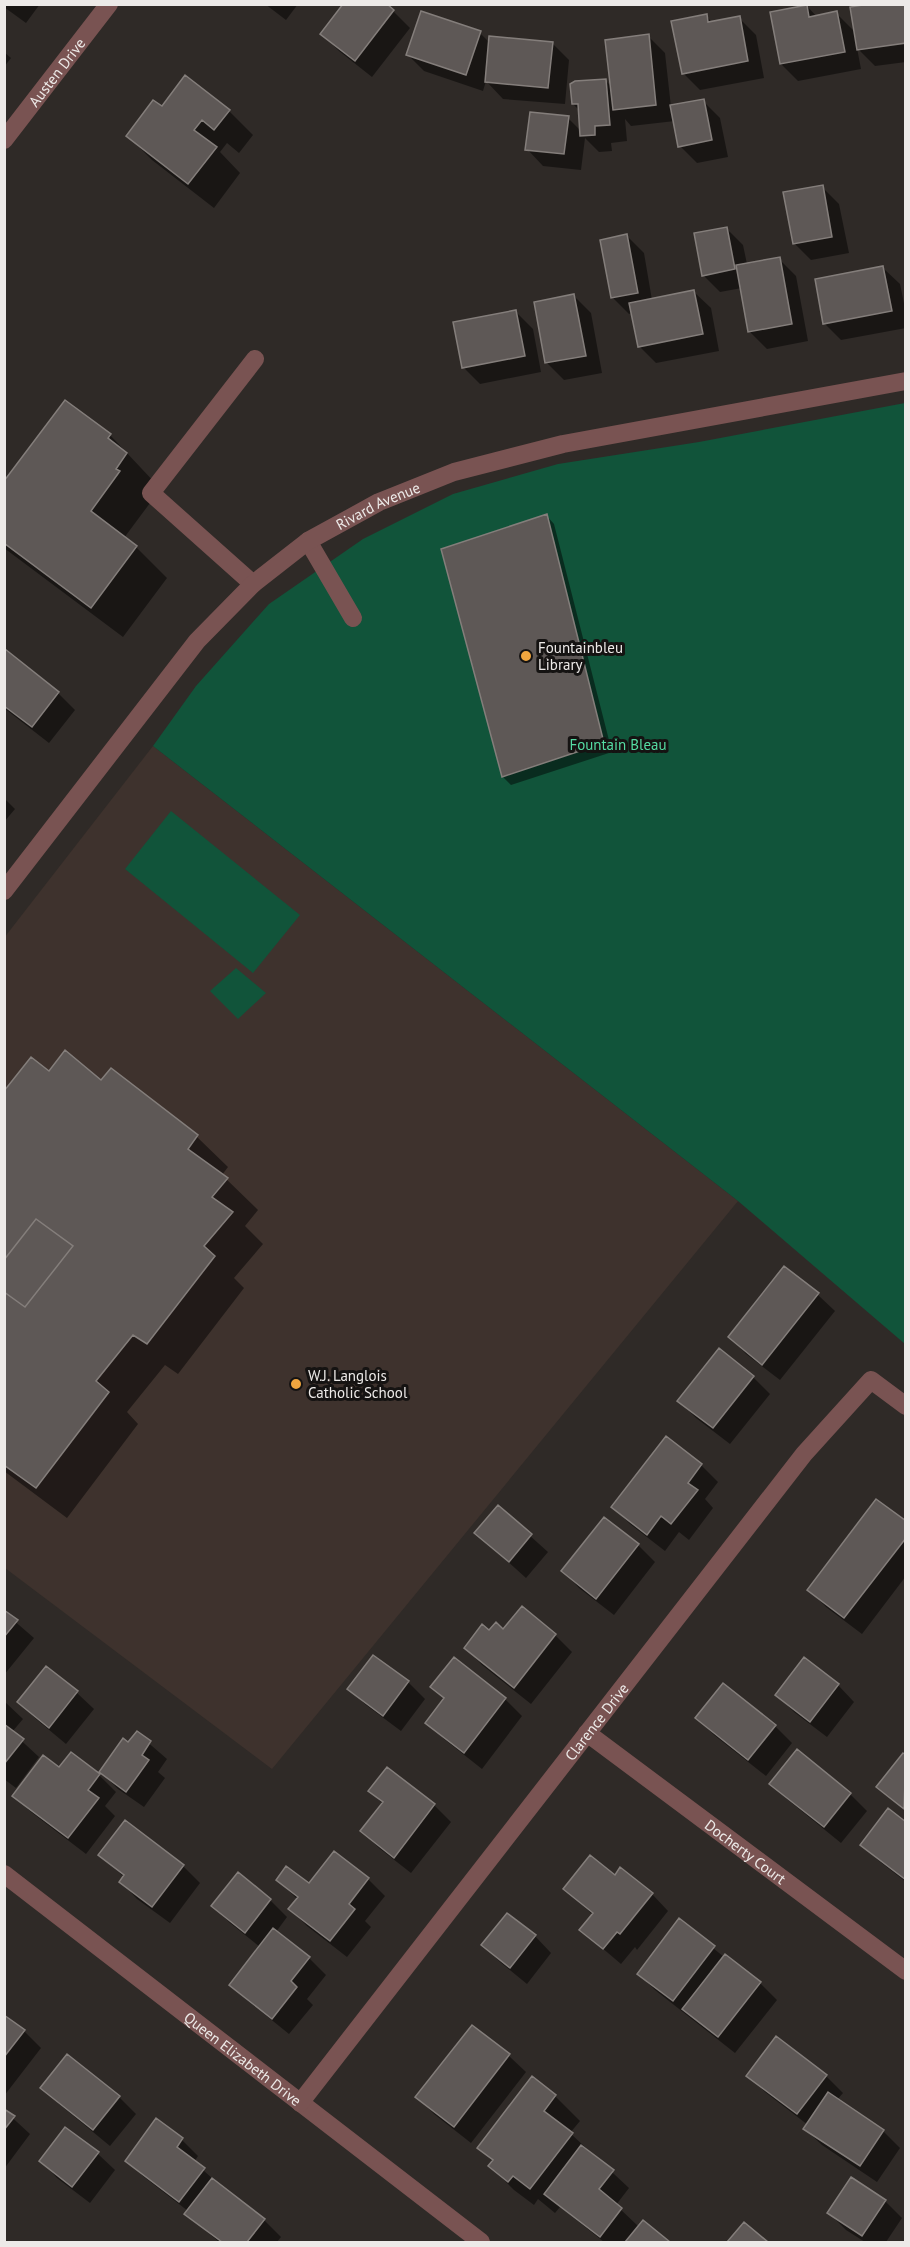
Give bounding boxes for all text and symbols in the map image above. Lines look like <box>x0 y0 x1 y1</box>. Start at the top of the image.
street label: Austen Drive <box>24 34 89 110</box>
street label: Rivard Avenue <box>332 477 423 534</box>
place label: Fountainbleu Library <box>538 638 623 674</box>
marker: Fountainbleu Library <box>519 649 533 663</box>
park label: Fountain Bleau <box>569 735 667 754</box>
place label: W.J. Langlois Catholic School <box>308 1366 408 1402</box>
marker: W.J. Langlois Catholic School <box>289 1377 303 1391</box>
street label: Clarence Drive <box>560 1679 632 1764</box>
street label: Docherty Court <box>701 1815 790 1888</box>
street label: Queen Elizabeth Drive <box>181 2007 306 2110</box>

